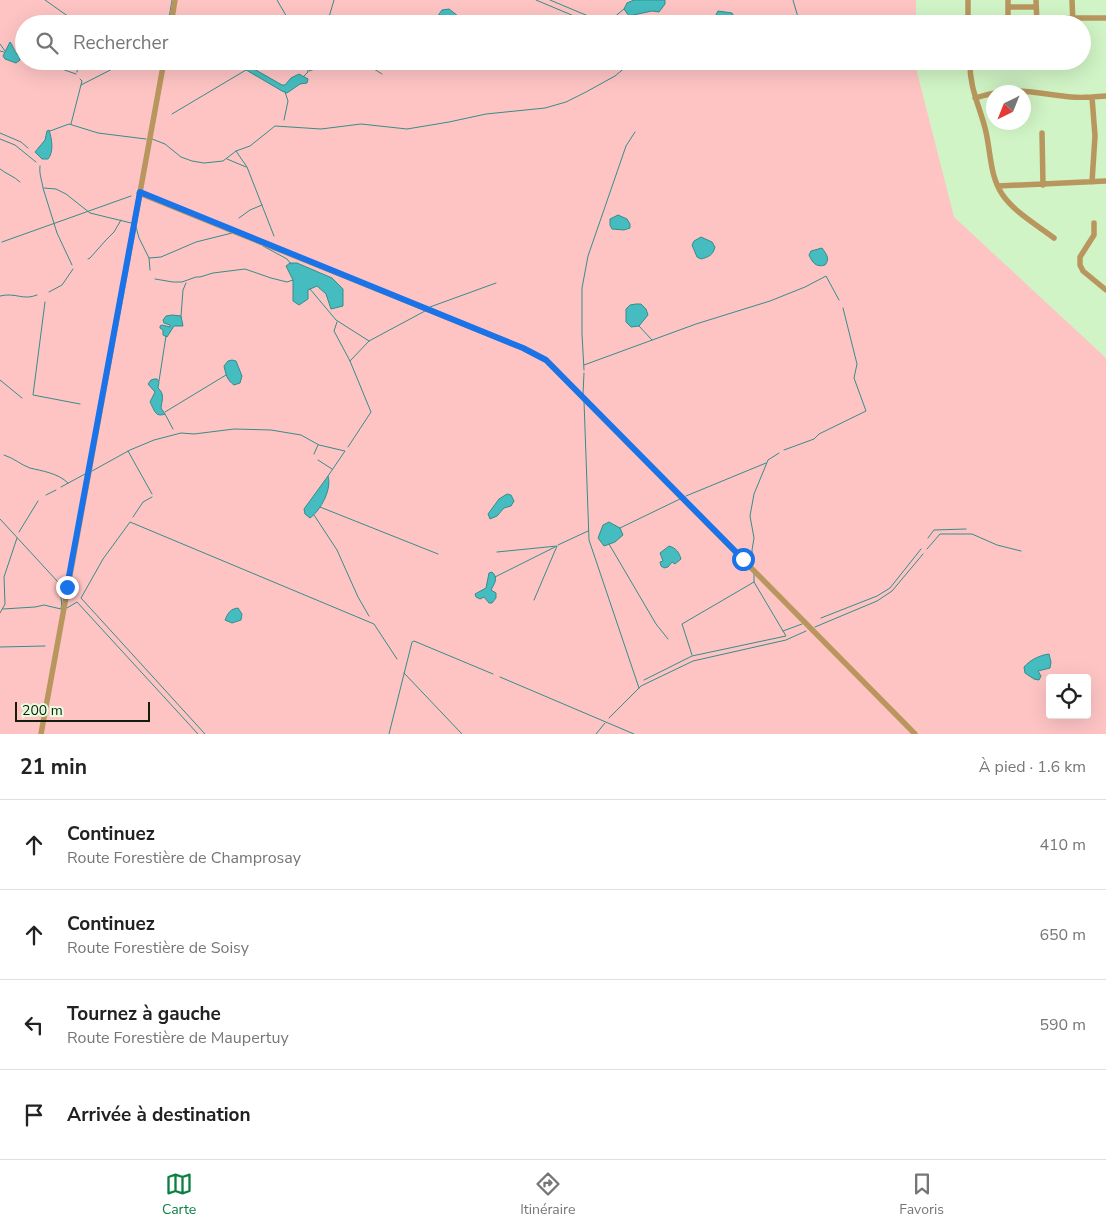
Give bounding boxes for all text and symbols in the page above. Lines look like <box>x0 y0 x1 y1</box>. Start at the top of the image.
search box <box>15 15 1091 70</box>
icon: search <box>33 29 61 57</box>
text: Rechercher <box>73 30 168 56</box>
north arrow <box>986 85 1031 130</box>
route start <box>732 548 755 571</box>
route end <box>56 576 79 599</box>
map controls <box>1046 674 1091 719</box>
button: locate <box>1046 674 1091 719</box>
scale bar <box>15 699 150 722</box>
text: 200 m <box>22 701 63 720</box>
text: 21 min <box>20 753 87 781</box>
text: À pied · 1.6 km <box>979 756 1086 778</box>
text: Continuez <box>67 821 155 847</box>
icon: ahead <box>20 831 48 859</box>
text: 410 m <box>1039 834 1086 856</box>
text: Route Forestière de Champrosay <box>67 847 301 869</box>
text: Continuez <box>67 911 155 937</box>
icon: ahead <box>20 921 48 949</box>
text: 650 m <box>1039 924 1086 946</box>
text: Route Forestière de Soisy <box>67 937 249 959</box>
text: Tournez à gauche <box>67 1001 221 1027</box>
icon: left <box>20 1011 48 1039</box>
text: 590 m <box>1039 1014 1086 1036</box>
text: Route Forestière de Maupertuy <box>67 1027 289 1049</box>
icon: arrive <box>20 1101 48 1129</box>
text: Arrivée à destination <box>67 1102 251 1128</box>
tab: Carte <box>162 1170 196 1219</box>
tab: Itinéraire <box>520 1170 575 1219</box>
tab: Favoris <box>899 1170 944 1219</box>

